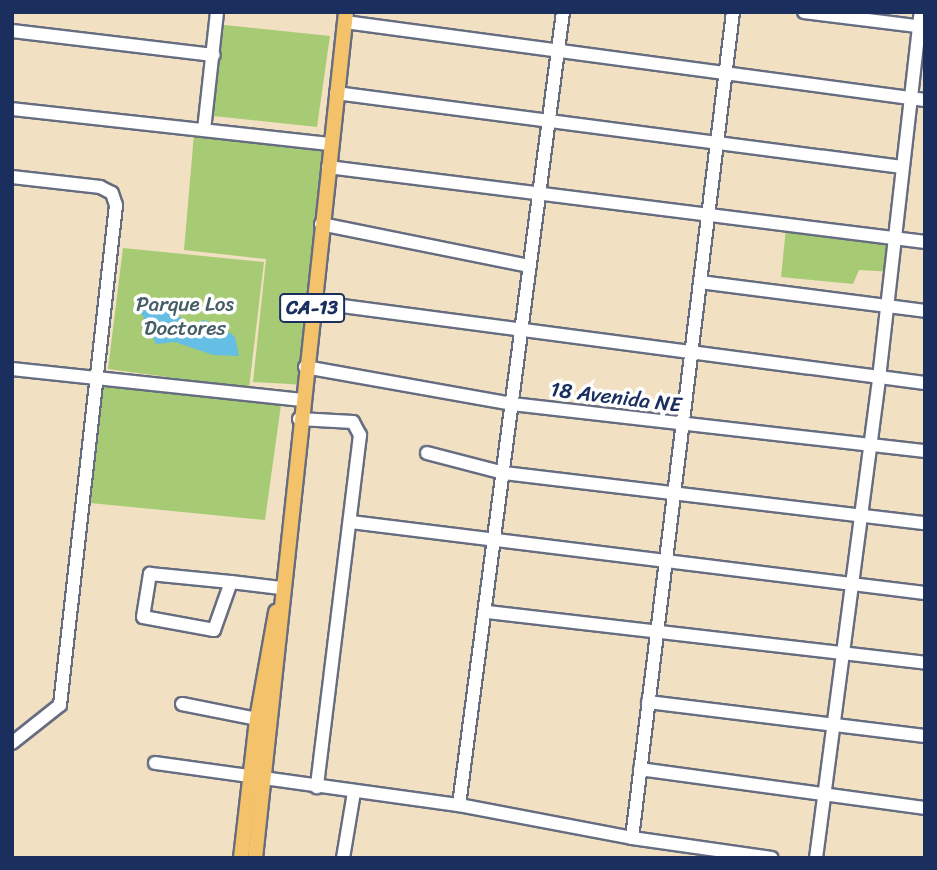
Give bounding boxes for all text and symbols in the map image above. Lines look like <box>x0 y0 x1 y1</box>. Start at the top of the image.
park label: Parque Los Doctores <box>136 291 234 341</box>
road number: CA-13 <box>279 292 345 324</box>
street label: 18 Avenida NE <box>549 376 683 418</box>

